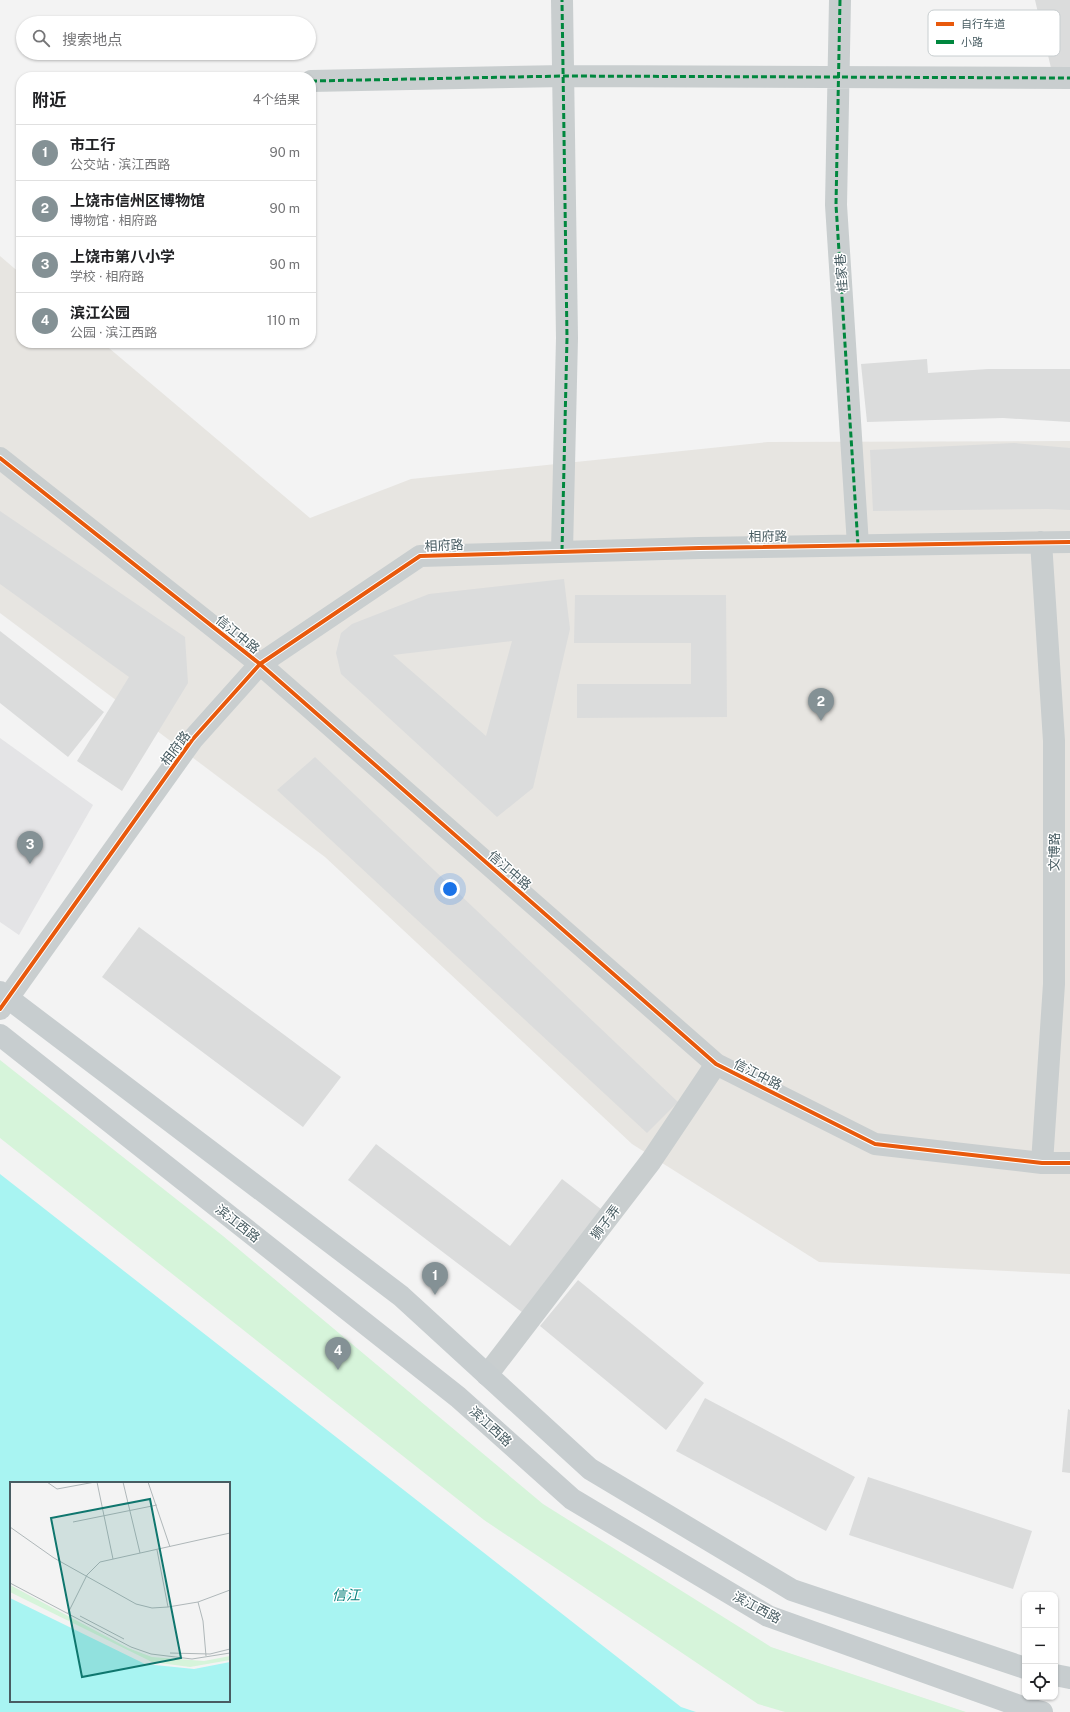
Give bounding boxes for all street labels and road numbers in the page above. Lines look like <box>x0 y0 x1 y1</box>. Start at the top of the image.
street label: 桂家巷 <box>833 253 850 293</box>
street label: 相府路 <box>748 529 788 544</box>
street label: 相府路 <box>424 537 464 554</box>
street label: 信江中路 <box>213 612 263 657</box>
street label: 相府路 <box>158 728 193 768</box>
street label: 文博路 <box>1047 832 1062 872</box>
street label: 信江中路 <box>485 848 534 893</box>
street label: 信江中路 <box>731 1056 784 1093</box>
street label: 滨江西路 <box>213 1201 263 1245</box>
street label: 狮子弄 <box>588 1202 623 1242</box>
street label: 滨江西路 <box>466 1403 515 1449</box>
street label: 滨江西路 <box>730 1589 783 1626</box>

